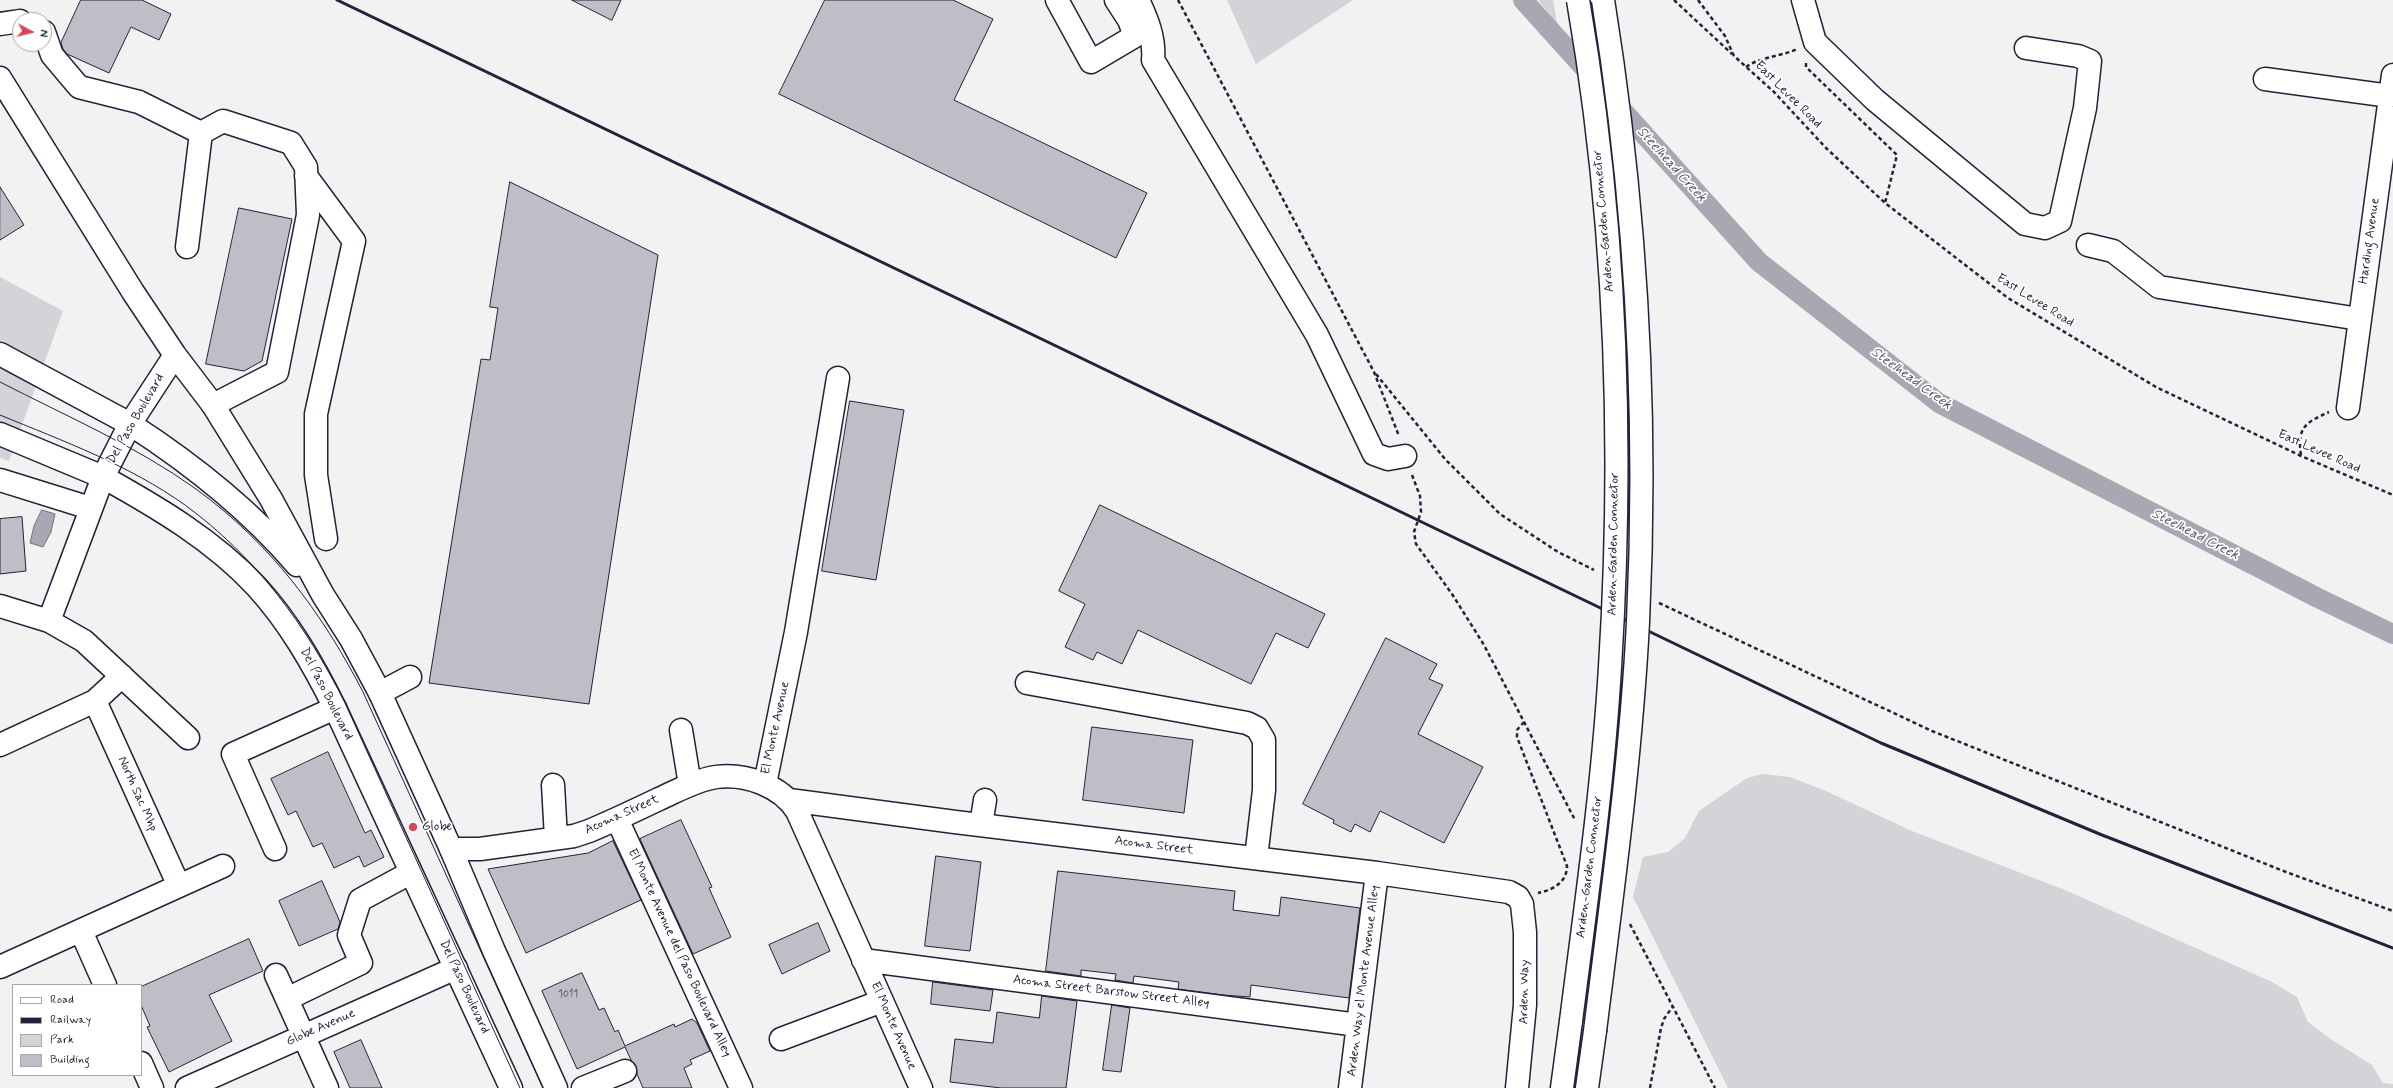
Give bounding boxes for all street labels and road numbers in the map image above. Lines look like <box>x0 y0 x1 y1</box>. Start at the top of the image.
street label: East Levee Road <box>1751 58 1825 132</box>
street label: Arden-Garden Connector <box>1590 149 1618 293</box>
street label: Harding Avenue <box>2356 197 2384 285</box>
street label: East Levee Road <box>1993 271 2077 331</box>
street label: Del Paso Boulevard <box>104 371 168 467</box>
street label: East Levee Road <box>2275 427 2363 477</box>
street label: Arden-Garden Connector <box>1605 472 1623 616</box>
street label: Del Paso Boulevard <box>296 645 356 743</box>
street label: El Monte Avenue <box>759 680 793 776</box>
street label: North Sac Mhp <box>114 754 160 834</box>
street label: Acoma Street <box>582 792 662 838</box>
street label: Arden-Garden Connector <box>1574 795 1606 939</box>
street label: Acoma Street <box>1114 833 1194 859</box>
street label: El Monte Avenue del Paso Boulevard Alley <box>624 846 734 1060</box>
street label: Arden Way el Monte Avenue Alley <box>1345 884 1383 1078</box>
street label: Del Paso Boulevard <box>435 938 493 1036</box>
street label: Arden Way <box>1517 959 1533 1025</box>
street label: Acoma Street Barstow Street Alley <box>1012 972 1210 1012</box>
street label: El Monte Avenue <box>867 980 919 1072</box>
street label: Globe Avenue <box>284 1006 358 1050</box>

